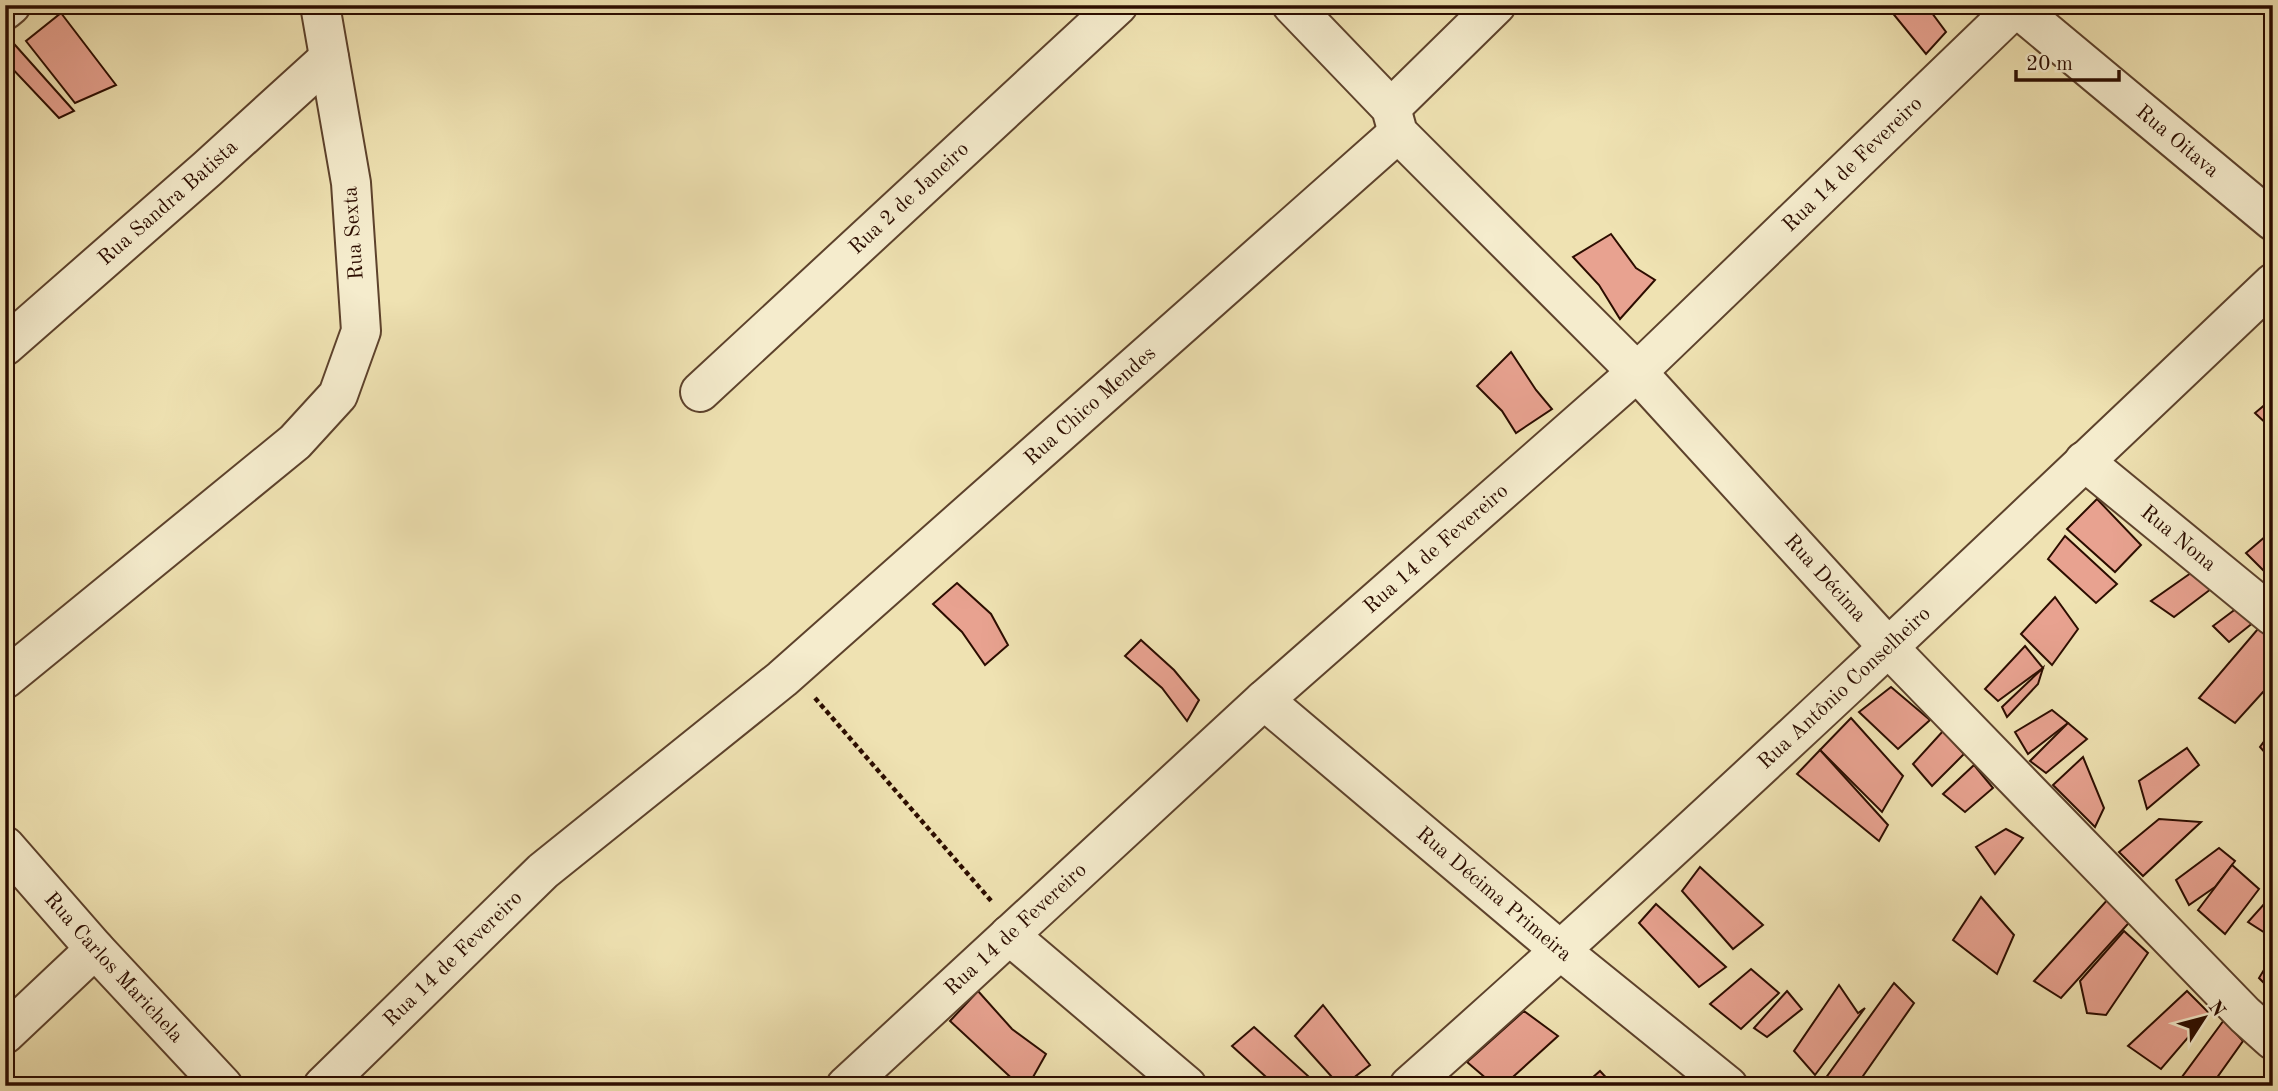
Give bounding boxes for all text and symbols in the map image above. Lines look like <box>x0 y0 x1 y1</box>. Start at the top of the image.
scale bar <box>2016 38 2119 82</box>
text: 20 m <box>2026 54 2073 75</box>
street label: Rua 14 de Fevereiro <box>1779 93 1926 236</box>
street label: Rua Oitava <box>2132 101 2223 182</box>
street label: Rua Sandra Batista <box>94 136 242 270</box>
street label: Rua 2 de Janeiro <box>845 138 973 259</box>
street label: Rua Sexta <box>340 185 368 281</box>
street label: Rua Chico Mendes <box>1021 342 1160 469</box>
street label: Rua 14 de Fevereiro <box>1360 480 1512 618</box>
street label: Rua Nona <box>2137 501 2220 575</box>
street label: Rua Décima <box>1780 530 1870 626</box>
street label: Rua Antônio Conselheiro <box>1754 603 1935 773</box>
street label: Rua Décima Primeira <box>1412 823 1575 966</box>
street label: Rua 14 de Fevereiro <box>941 859 1091 1000</box>
street label: Rua 14 de Fevereiro <box>380 887 526 1031</box>
street label: Rua Carlos Marichela <box>40 888 187 1047</box>
north arrow <box>2170 982 2240 1052</box>
text: N <box>2204 998 2228 1021</box>

